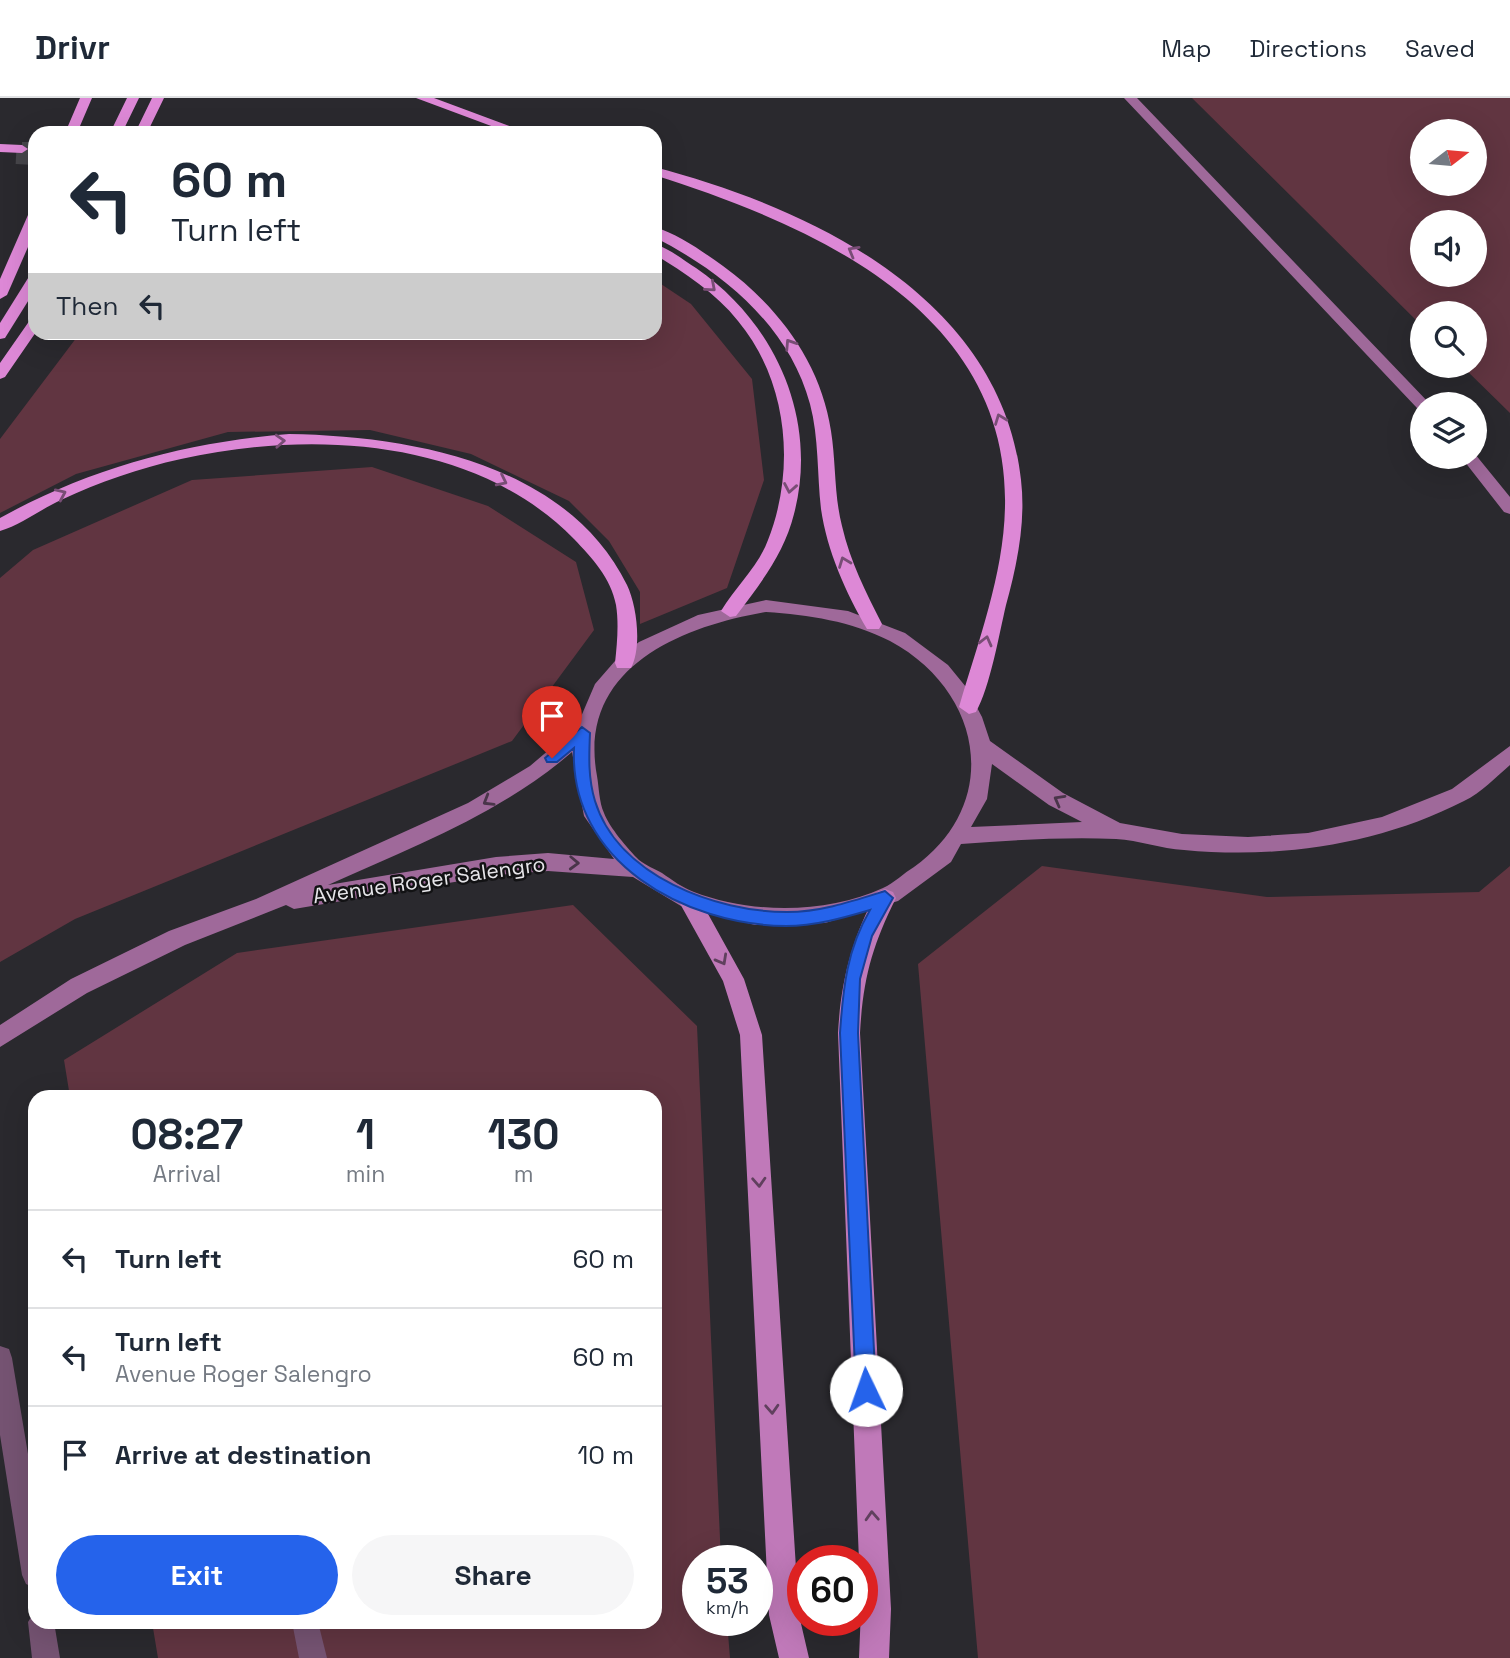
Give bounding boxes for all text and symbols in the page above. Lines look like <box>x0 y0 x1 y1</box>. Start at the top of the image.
text: Drivr <box>35 27 110 69</box>
text: Map <box>1161 33 1211 64</box>
text: Directions <box>1249 33 1367 64</box>
text: Saved <box>1405 33 1475 64</box>
north arrow <box>1410 119 1488 196</box>
map controls <box>1410 119 1487 469</box>
text: 60 m <box>171 149 287 211</box>
icon: left <box>56 154 147 245</box>
text: Turn left <box>171 210 301 250</box>
button: sound <box>1410 210 1487 287</box>
one-way arrow <box>847 246 860 259</box>
one-way arrow <box>702 279 715 291</box>
icon: left <box>133 287 171 325</box>
text: Then <box>56 289 119 323</box>
button: search <box>1410 301 1487 378</box>
one-way arrow <box>785 338 798 351</box>
button: layers <box>1410 392 1487 469</box>
one-way arrow <box>994 413 1008 425</box>
one-way arrow <box>275 433 286 448</box>
one-way arrow <box>495 472 507 486</box>
one-way arrow <box>783 482 798 494</box>
one-way arrow <box>54 488 66 502</box>
one-way arrow <box>839 556 853 568</box>
one-way arrow <box>978 635 992 647</box>
pin <box>522 686 582 758</box>
icon: arrive <box>533 697 571 735</box>
one-way arrow <box>482 793 495 806</box>
one-way arrow <box>1054 795 1066 808</box>
street label: Avenue Roger Salengro <box>311 850 547 909</box>
one-way arrow <box>569 856 580 871</box>
one-way arrow <box>714 953 727 965</box>
text: 08:27 <box>131 1108 243 1161</box>
text: 1 <box>356 1108 375 1161</box>
text: 130 <box>488 1108 560 1161</box>
text: Arrival <box>153 1159 221 1189</box>
text: min <box>346 1159 385 1189</box>
text: m <box>514 1159 534 1189</box>
one-way arrow <box>751 1176 766 1187</box>
icon: left <box>56 1240 94 1278</box>
text: Turn left <box>115 1242 222 1276</box>
text: 60 m <box>572 1242 634 1276</box>
text: Turn left <box>115 1325 222 1359</box>
icon: left <box>56 1338 94 1376</box>
text: 60 m <box>572 1340 634 1374</box>
position arrow <box>829 1353 903 1427</box>
text: Avenue Roger Salengro <box>115 1359 372 1389</box>
one-way arrow <box>764 1403 779 1414</box>
icon: arrive <box>56 1436 94 1474</box>
text: Arrive at destination <box>115 1438 372 1472</box>
text: 10 m <box>577 1438 634 1472</box>
one-way arrow <box>864 1511 879 1522</box>
button: Exit <box>56 1535 338 1615</box>
button: Share <box>352 1535 634 1615</box>
speed limit sign: 60 <box>787 1545 878 1636</box>
text: 53 <box>706 1559 749 1603</box>
text: km/h <box>706 1596 749 1619</box>

